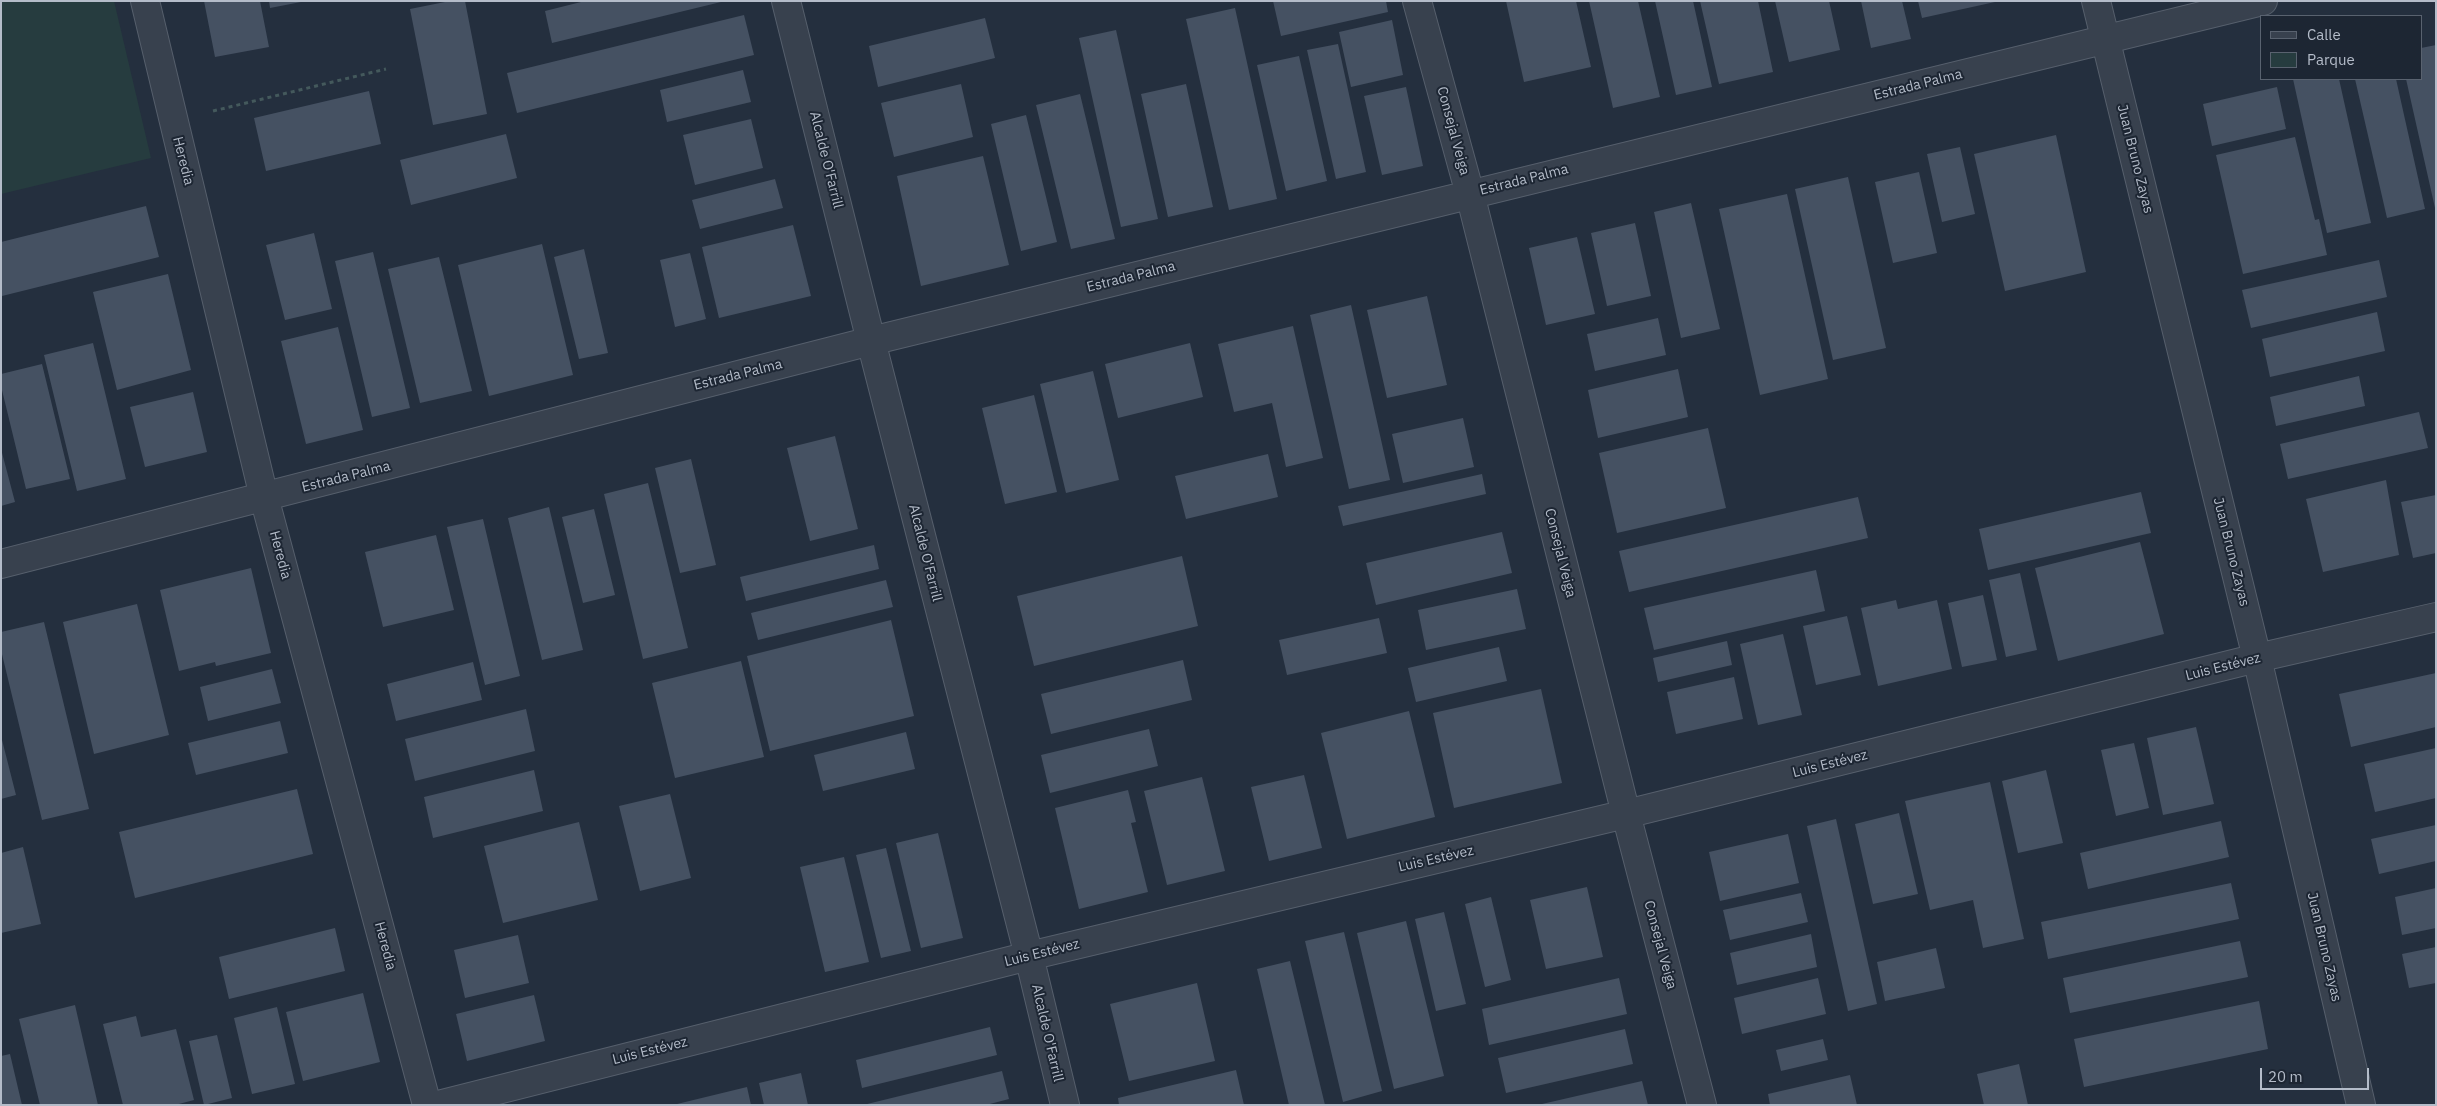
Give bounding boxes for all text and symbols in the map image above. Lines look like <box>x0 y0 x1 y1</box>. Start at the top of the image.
legend <box>2260 15 2422 80</box>
text: Calle <box>2307 25 2341 44</box>
text: Parque <box>2307 50 2355 69</box>
street label: Estrada Palma <box>1872 66 1964 104</box>
street label: Consejal Veiga <box>1433 85 1473 177</box>
street label: Juan Bruno Zayas <box>2113 103 2157 215</box>
street label: Alcalde O'Farrill <box>806 110 846 210</box>
street label: Heredia <box>169 135 197 187</box>
street label: Estrada Palma <box>1478 161 1570 199</box>
street label: Estrada Palma <box>1085 258 1177 296</box>
street label: Estrada Palma <box>692 356 784 394</box>
street label: Estrada Palma <box>300 458 392 496</box>
street label: Juan Bruno Zayas <box>2209 496 2253 608</box>
street label: Alcalde O'Farrill <box>905 503 945 603</box>
street label: Consejal Veiga <box>1541 507 1579 599</box>
street label: Heredia <box>265 529 295 581</box>
street label: Luis Estévez <box>2184 650 2262 684</box>
street label: Luis Estévez <box>1791 747 1869 781</box>
street label: Luis Estévez <box>1397 842 1475 876</box>
street label: Juan Bruno Zayas <box>2303 891 2345 1003</box>
street label: Consejal Veiga <box>1640 899 1680 991</box>
street label: Heredia <box>370 920 400 972</box>
street label: Luis Estévez <box>1003 936 1081 970</box>
street label: Alcalde O'Farrill <box>1028 983 1066 1083</box>
street label: Luis Estévez <box>611 1034 689 1068</box>
scale bar <box>2262 1058 2371 1090</box>
text: 20 m <box>2268 1067 2303 1086</box>

